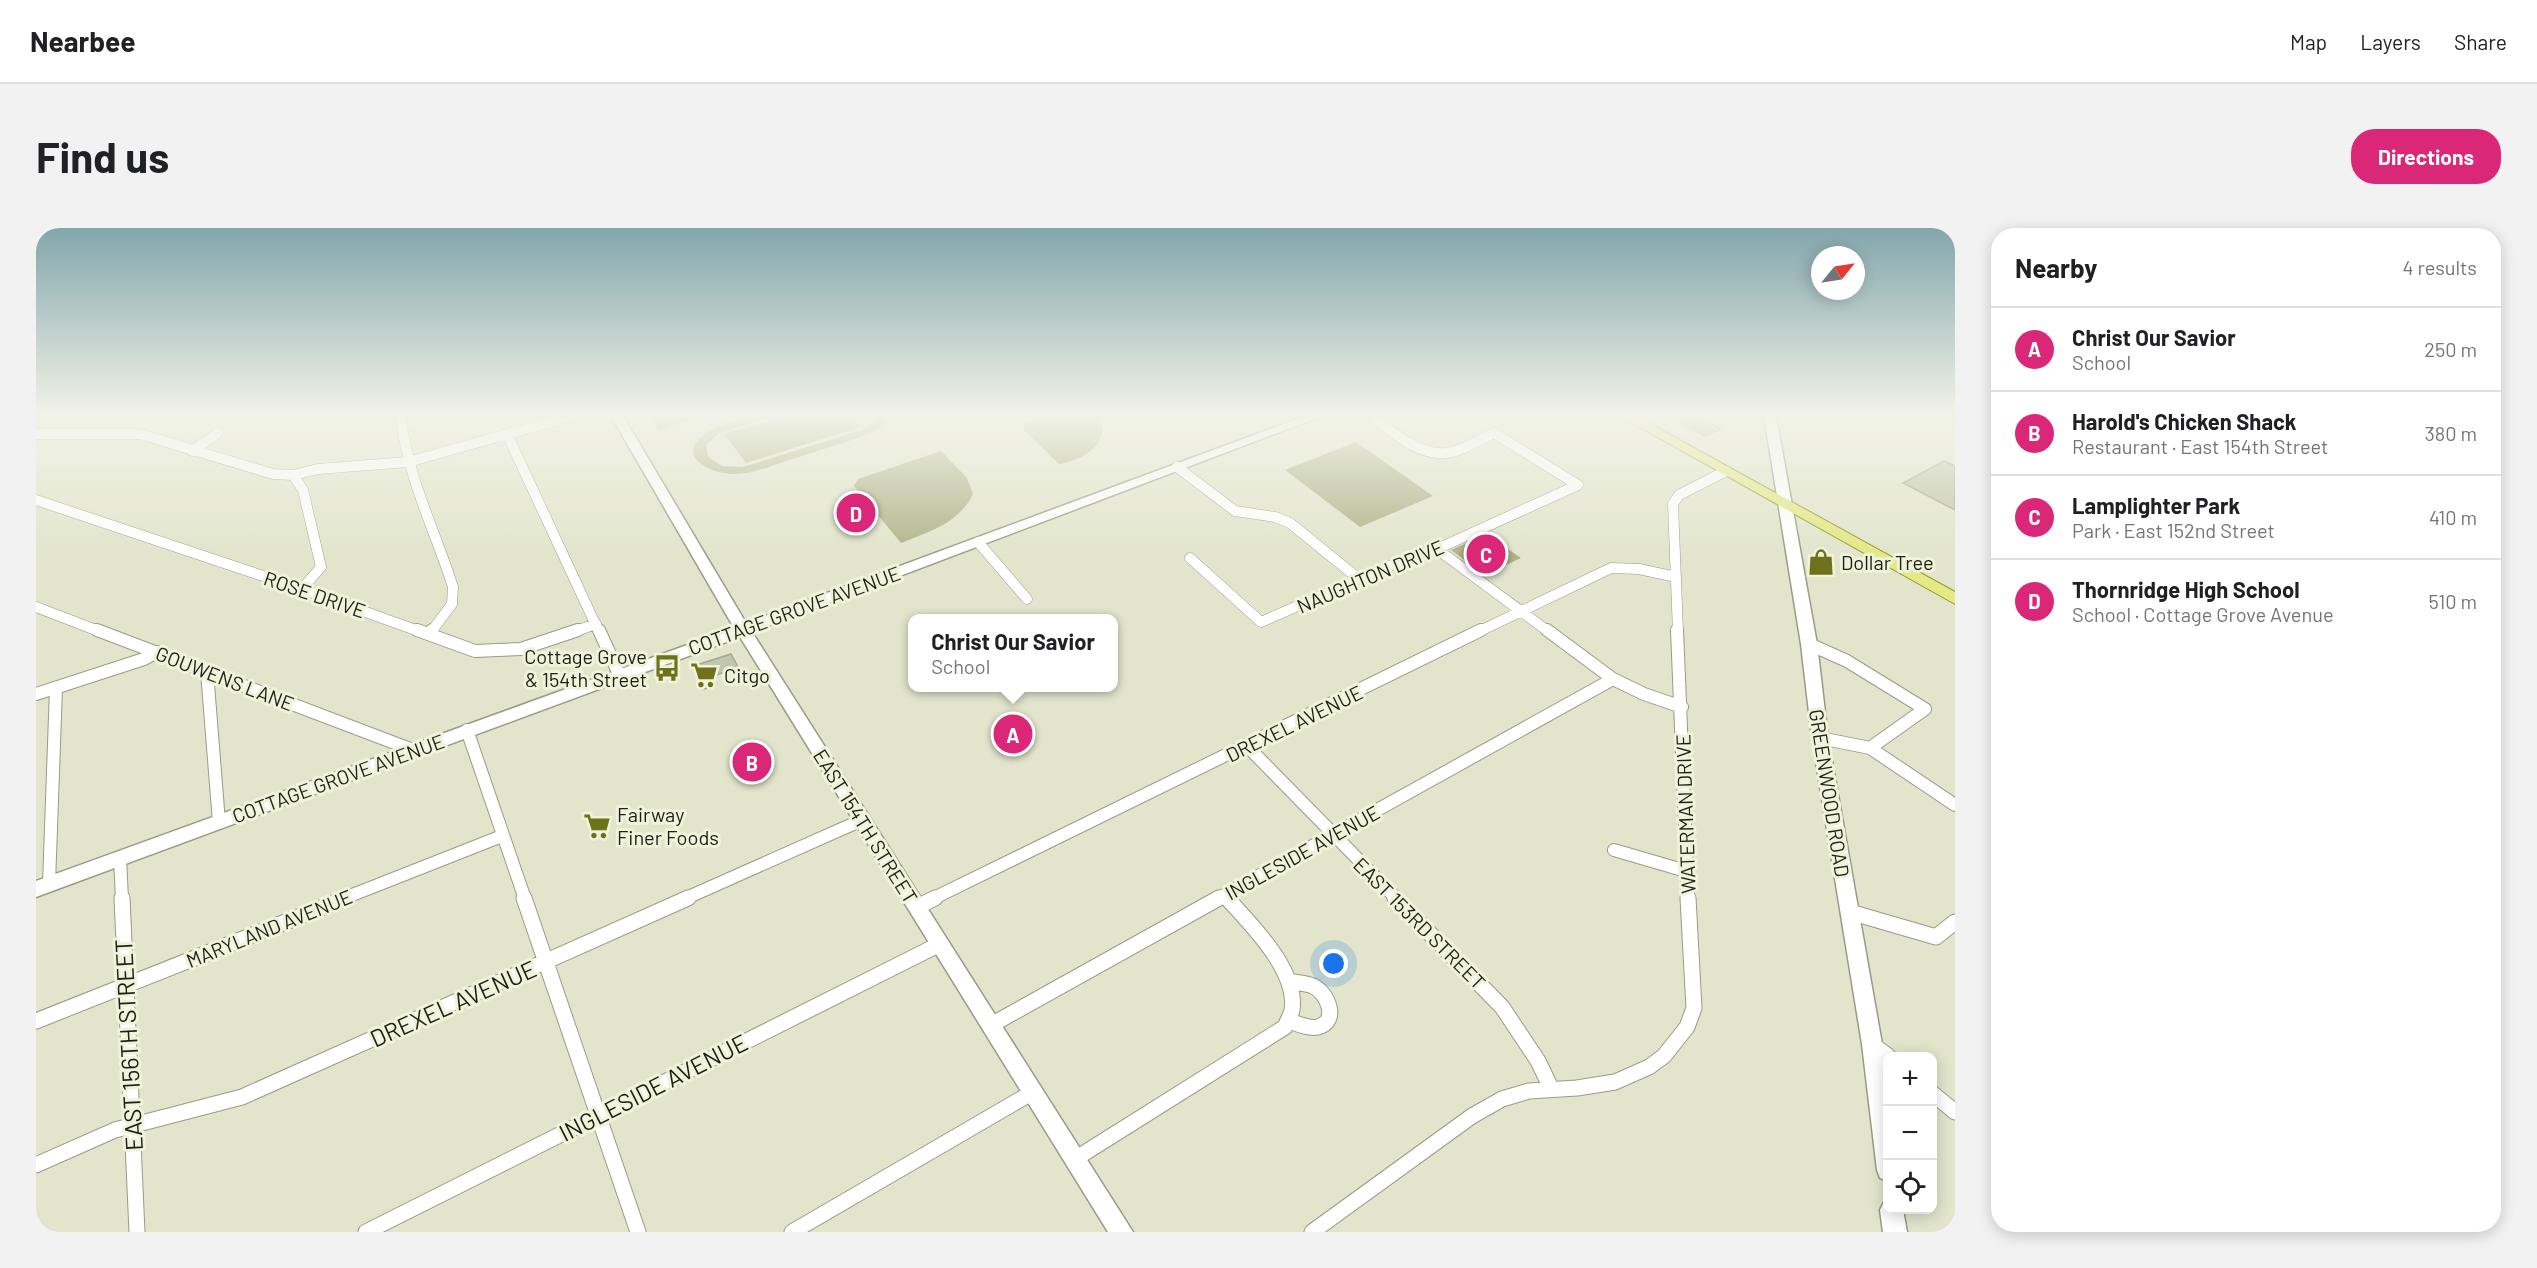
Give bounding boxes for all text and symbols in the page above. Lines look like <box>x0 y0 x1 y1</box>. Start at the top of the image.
text: Nearbee <box>30 24 136 58</box>
text: Map <box>2290 29 2327 54</box>
text: Layers <box>2360 29 2421 54</box>
text: Share <box>2454 29 2507 54</box>
button: Directions <box>2351 129 2501 184</box>
text: Find us <box>36 131 169 181</box>
north arrow <box>1811 246 1865 300</box>
text: Nearby <box>2015 252 2097 283</box>
text: 4 results <box>2402 255 2477 279</box>
text: Christ Our Savior <box>2072 324 2236 350</box>
text: A <box>2028 337 2041 361</box>
text: 250 m <box>2424 337 2477 361</box>
text: School <box>2072 350 2131 374</box>
text: Harold's Chicken Shack <box>2072 408 2297 434</box>
text: B <box>2028 421 2041 445</box>
text: 380 m <box>2424 421 2477 445</box>
text: Restaurant · East 154th Street <box>2072 434 2328 458</box>
pin: D <box>836 490 876 536</box>
text: Lamplighter Park <box>2072 492 2240 518</box>
text: C <box>2028 505 2041 529</box>
text: 410 m <box>2429 505 2477 529</box>
text: Park · East 152nd Street <box>2072 518 2275 542</box>
pin: C <box>1466 532 1506 576</box>
street label: NAUGHTON DRIVE <box>1293 534 1447 618</box>
shop icon: Dollar Tree <box>1806 547 1836 577</box>
place label: Dollar Tree <box>1841 550 1934 574</box>
street label: COTTAGE GROVE AVENUE <box>685 560 903 660</box>
street label: ROSE DRIVE <box>261 565 369 623</box>
text: Thornridge High School <box>2072 576 2300 602</box>
text: D <box>2028 589 2041 613</box>
text: 510 m <box>2428 589 2477 613</box>
text: School · Cottage Grove Avenue <box>2072 602 2334 626</box>
popup <box>908 614 1118 692</box>
text: Christ Our Savior <box>931 628 1095 654</box>
street label: GOUWENS LANE <box>153 641 297 715</box>
place label: Cottage Grove & 154th Street <box>524 644 647 691</box>
bus stop icon: Cottage Grove & 154th Street <box>652 653 682 683</box>
text: School <box>931 654 990 678</box>
supermarket icon: Citgo <box>689 660 719 690</box>
place label: Citgo <box>724 663 770 687</box>
street label: DREXEL AVENUE <box>1222 680 1366 766</box>
street label: GREENWOOD ROAD <box>1805 707 1855 879</box>
pin: A <box>994 712 1032 756</box>
street label: COTTAGE GROVE AVENUE <box>229 728 447 828</box>
street label: WATERMAN DRIVE <box>1670 734 1700 894</box>
pin: B <box>732 740 772 784</box>
street label: EAST 154TH STREET <box>809 744 923 908</box>
street label: INGLESIDE AVENUE <box>1220 800 1384 904</box>
place label: Fairway Finer Foods <box>617 802 719 849</box>
supermarket icon: Fairway Finer Foods <box>582 811 612 841</box>
street label: EAST 153RD STREET <box>1349 852 1491 994</box>
street label: MARYLAND AVENUE <box>182 884 356 972</box>
street label: EAST 156TH STREET <box>108 938 148 1152</box>
your location <box>1319 949 1348 978</box>
street label: DREXEL AVENUE <box>365 953 541 1053</box>
street label: INGLESIDE AVENUE <box>554 1027 752 1147</box>
map controls <box>1883 1052 1937 1214</box>
button: + <box>1883 1052 1937 1106</box>
button: − <box>1883 1106 1937 1160</box>
button: locate <box>1883 1160 1937 1214</box>

